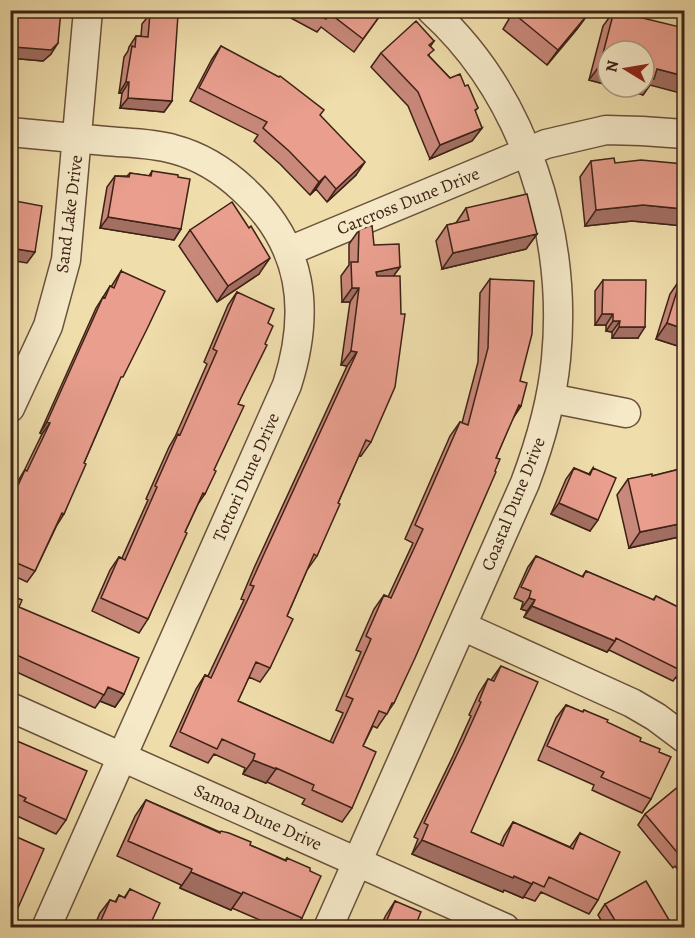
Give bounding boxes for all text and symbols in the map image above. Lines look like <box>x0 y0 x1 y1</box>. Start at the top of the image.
north arrow <box>596 39 656 99</box>
text: N <box>600 58 624 74</box>
street label: Sand Lake Drive <box>50 154 88 274</box>
street label: Carcross Dune Drive <box>333 161 483 241</box>
street label: Tottori Dune Drive <box>207 409 285 545</box>
street label: Coastal Dune Drive <box>475 434 551 574</box>
street label: Samoa Dune Drive <box>190 778 326 856</box>

